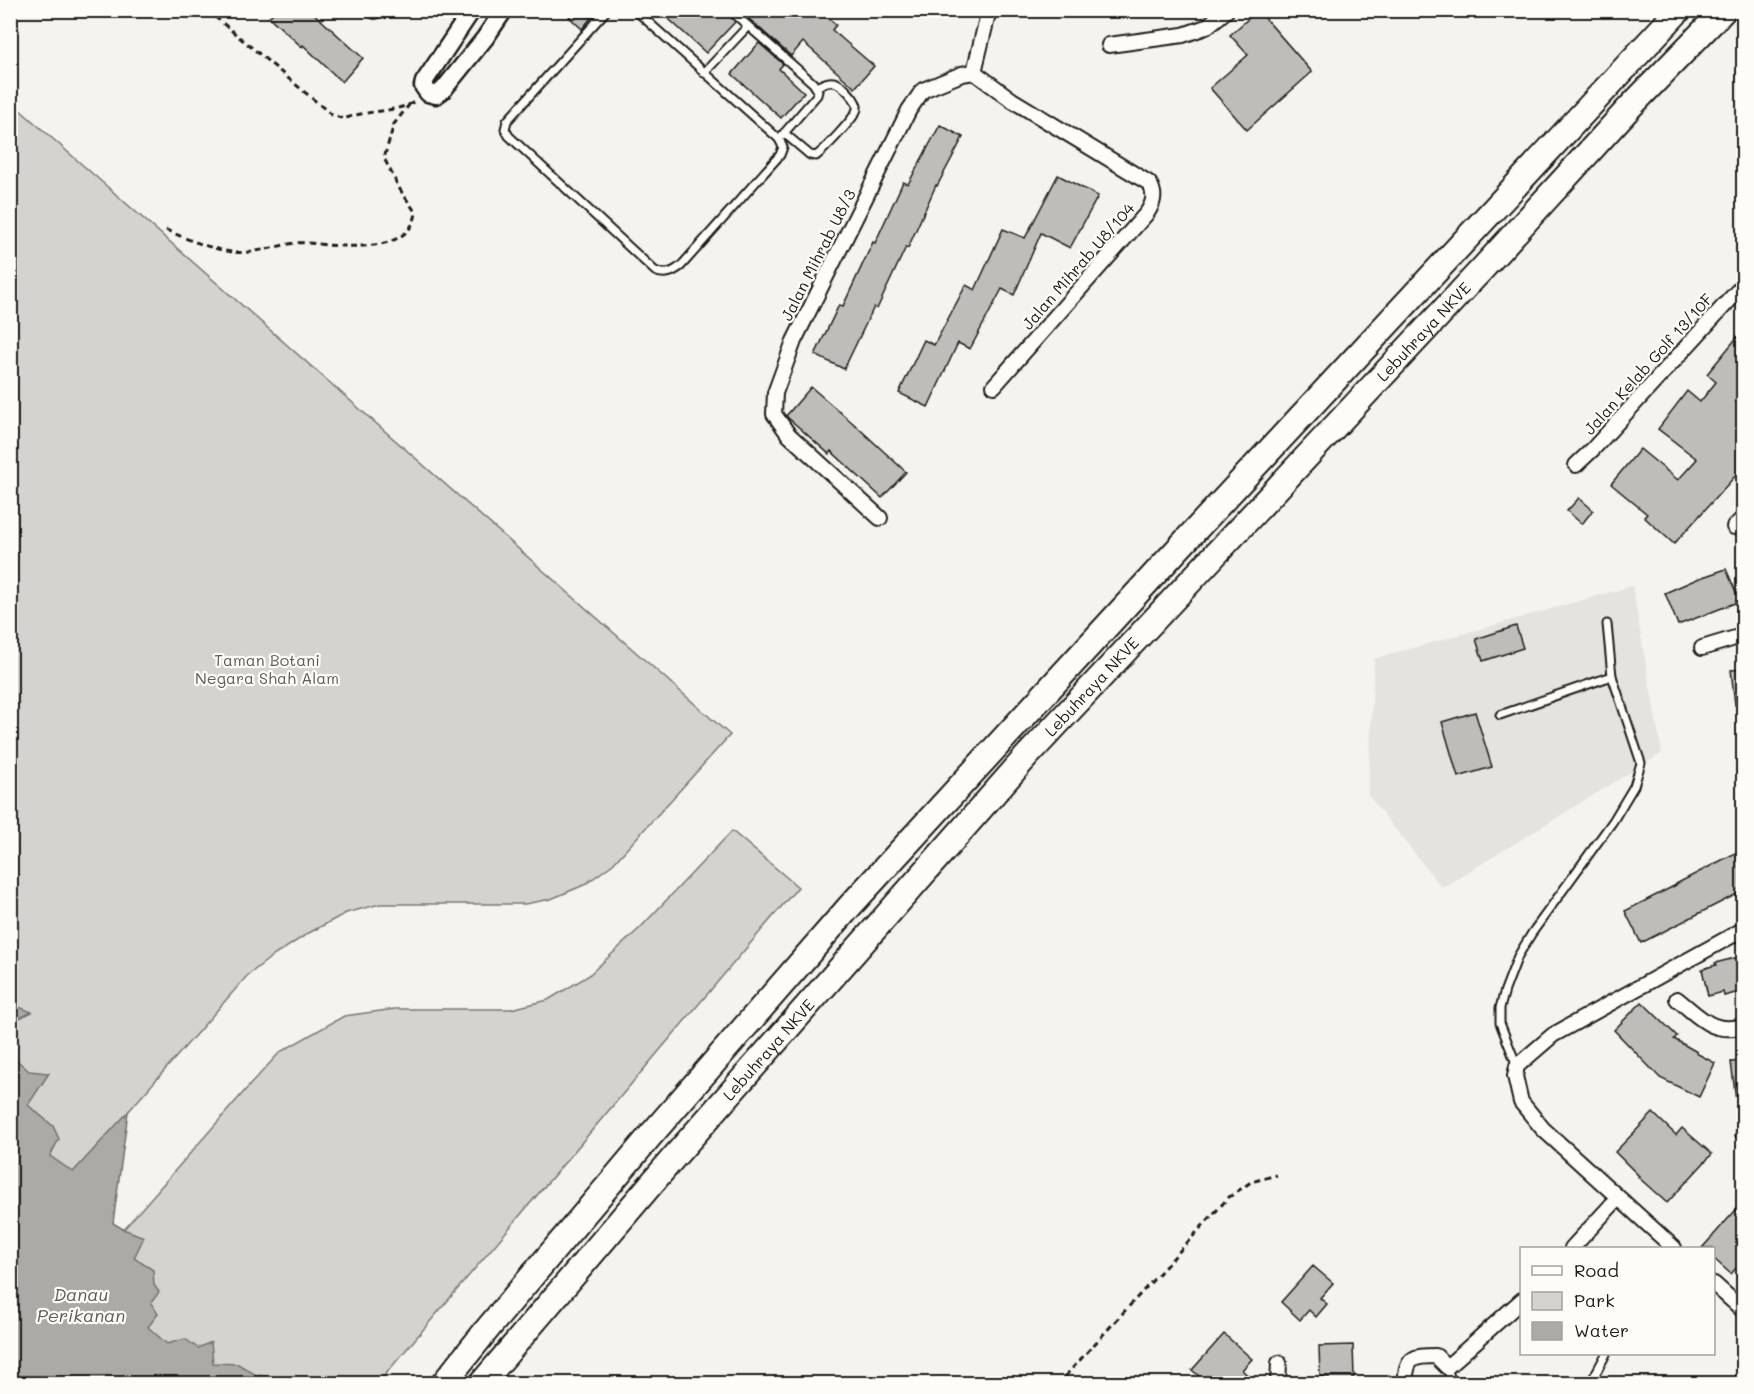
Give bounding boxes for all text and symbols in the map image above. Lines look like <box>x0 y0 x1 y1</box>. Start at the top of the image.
street label: Jalan Mihrab U8/3 <box>775 185 860 324</box>
street label: Jalan Mihrab U8/104 <box>1017 197 1139 334</box>
street label: Lebuhraya NKVE <box>1372 277 1475 386</box>
street label: Jalan Kelab Golf 13/10F <box>1579 289 1717 439</box>
street label: Lebuhraya NKVE <box>1040 632 1143 741</box>
park label: Taman Botani Negara Shah Alam <box>195 649 339 688</box>
street label: Lebuhraya NKVE <box>718 994 819 1105</box>
legend <box>1520 1247 1715 1355</box>
text: Road <box>1574 1258 1619 1282</box>
water label: Danau Perikanan <box>37 1282 125 1327</box>
text: Park <box>1574 1288 1615 1312</box>
text: Water <box>1574 1318 1629 1342</box>

